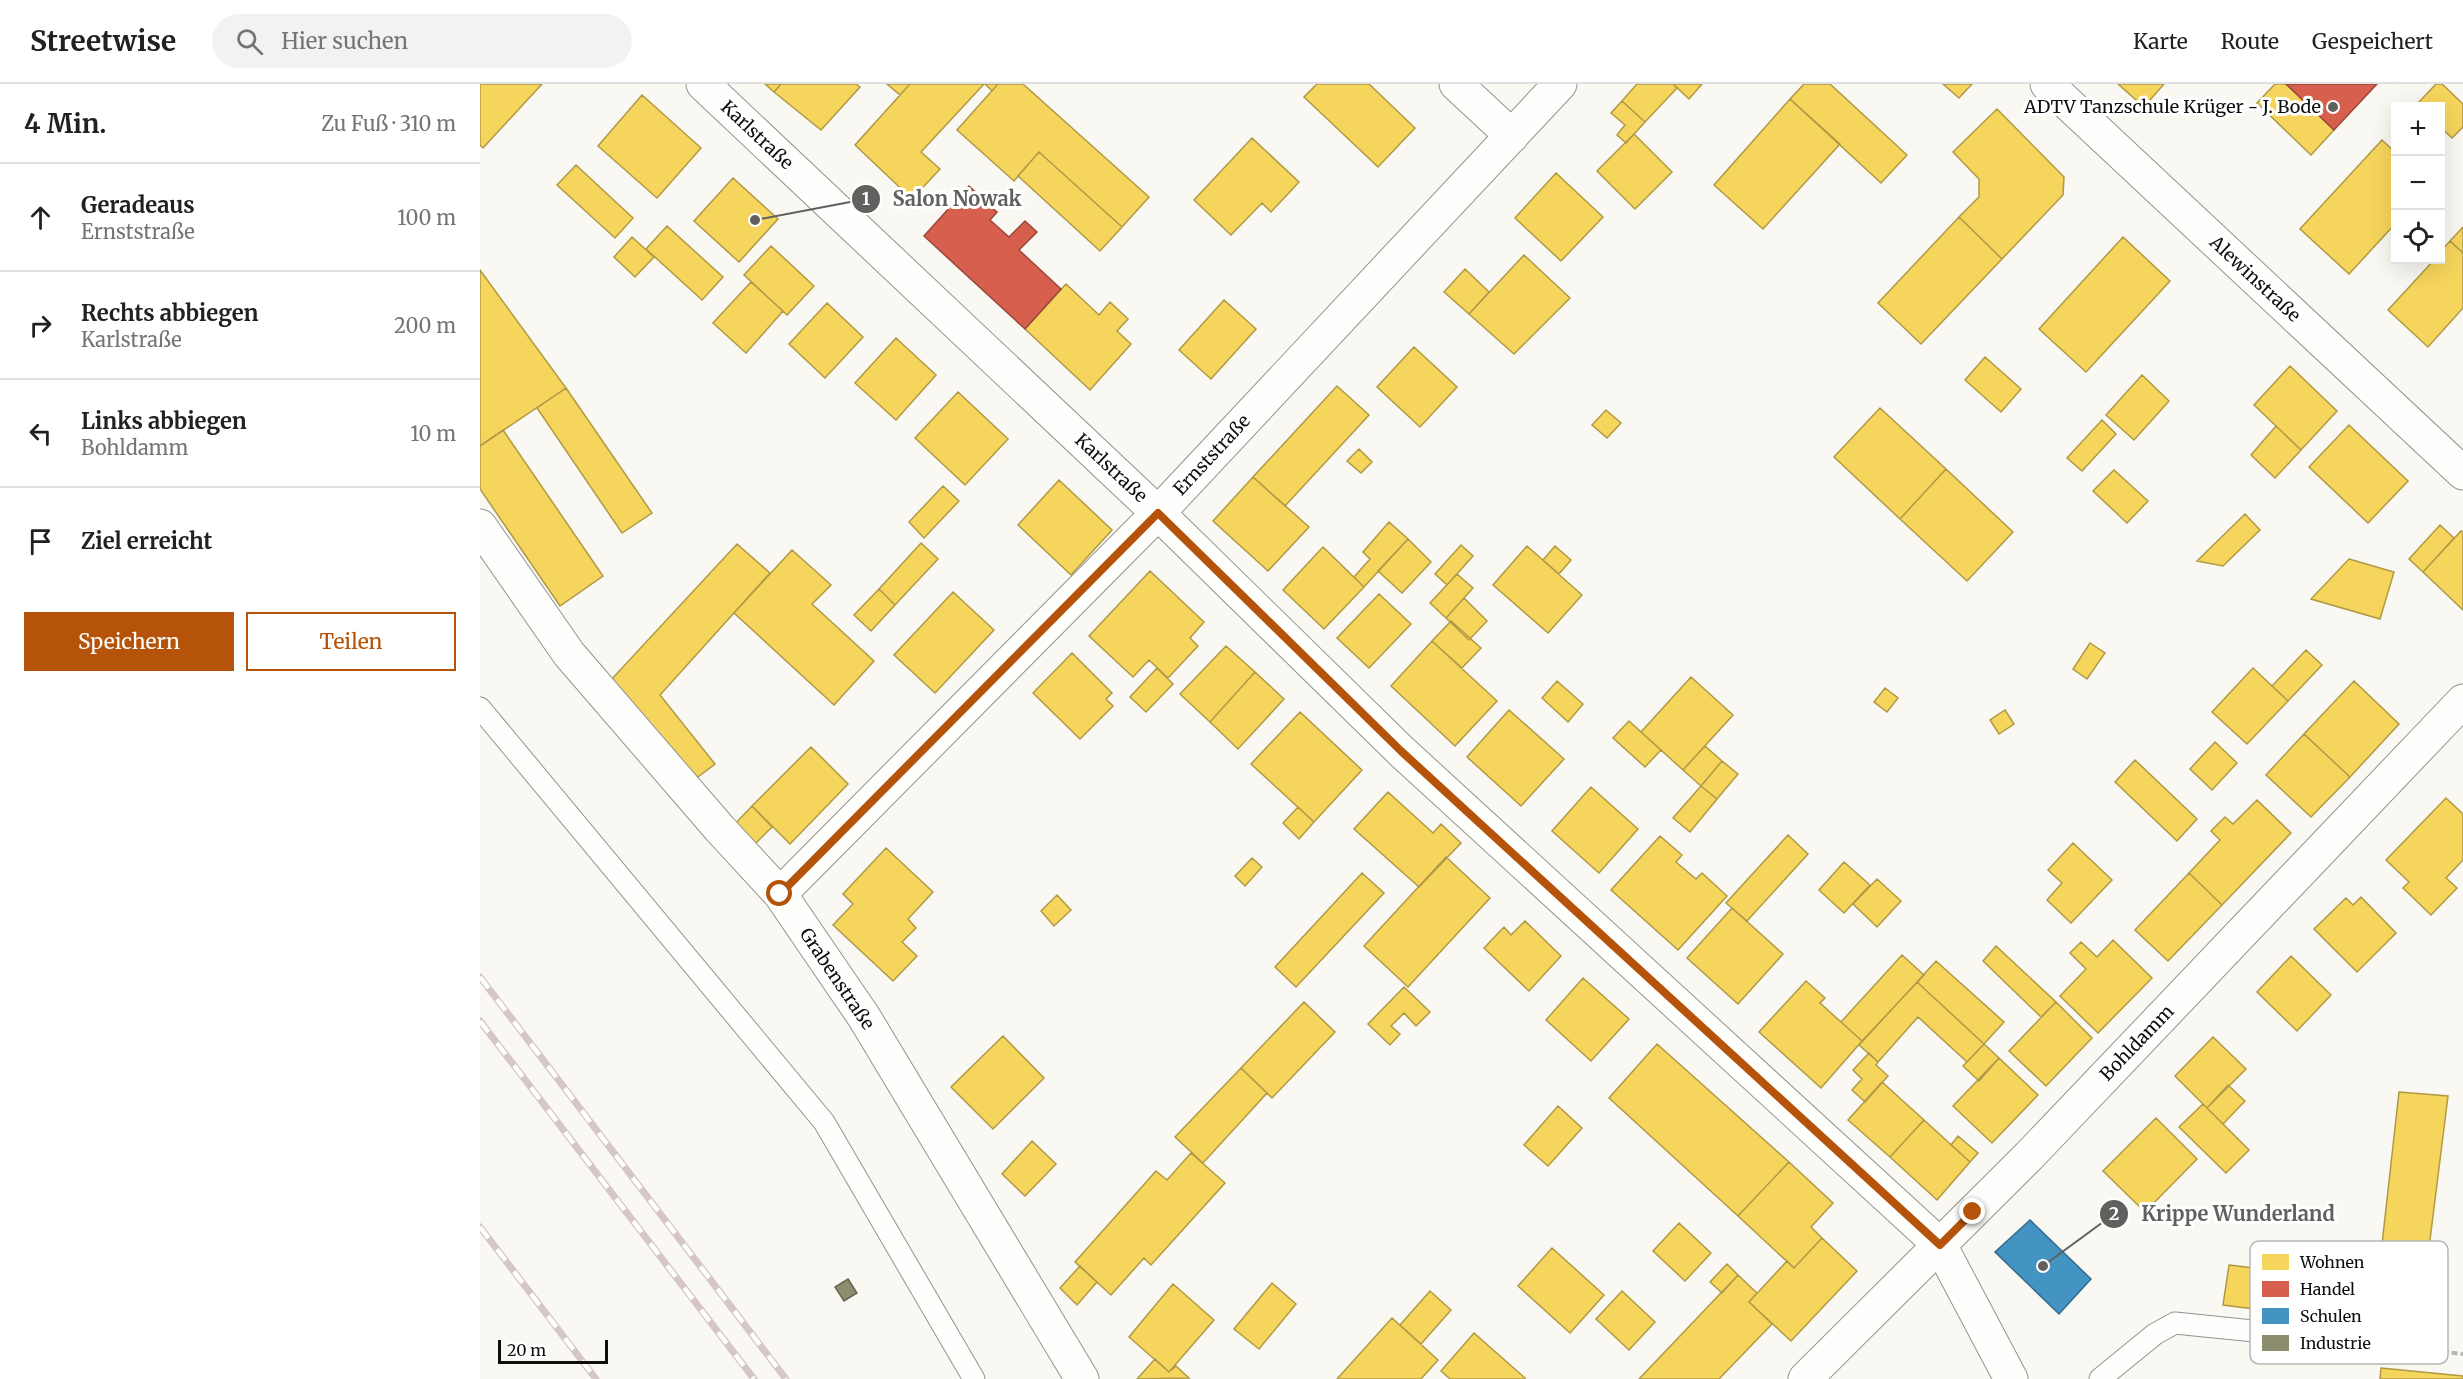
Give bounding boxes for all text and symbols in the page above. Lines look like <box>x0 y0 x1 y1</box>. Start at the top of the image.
search box <box>212 14 632 68</box>
text: Streetwise <box>30 23 176 59</box>
icon: search <box>233 25 266 58</box>
text: Hier suchen <box>281 27 408 55</box>
text: Karte <box>2133 28 2188 55</box>
text: Route <box>2221 28 2279 55</box>
text: Gespeichert <box>2312 28 2433 55</box>
street label: Karlstraße <box>716 95 798 174</box>
place label: ADTV Tanzschule Krüger - J. Bode <box>2023 95 2321 118</box>
marker: ADTV Tanzschule Krüger - J. Bode <box>2326 100 2340 114</box>
map controls <box>2391 102 2445 264</box>
button: + <box>2391 102 2445 156</box>
text: 4 Min. <box>24 107 106 140</box>
text: Zu Fuß · 310 m <box>321 111 456 136</box>
button: − <box>2391 156 2445 210</box>
callout: Salon Nowak <box>851 180 1034 218</box>
text: Salon Nowak <box>892 186 1022 211</box>
text: 1 <box>862 187 870 210</box>
text: Geradeaus <box>81 191 195 219</box>
icon: ahead <box>24 201 57 234</box>
text: 100 m <box>397 205 456 230</box>
button: locate <box>2391 210 2445 264</box>
text: Ernststraße <box>81 219 195 244</box>
street label: Alewinstraße <box>2204 230 2306 327</box>
text: Rechts abbiegen <box>81 299 258 327</box>
icon: right <box>24 309 57 342</box>
text: 200 m <box>394 313 456 338</box>
text: Karlstraße <box>81 327 182 352</box>
text: Links abbiegen <box>81 407 247 435</box>
street label: Ernststraße <box>1168 409 1255 500</box>
icon: left <box>24 417 57 450</box>
text: 10 m <box>410 421 456 446</box>
street label: Karlstraße <box>1070 428 1152 507</box>
text: Bohldamm <box>81 435 188 460</box>
icon: arrive <box>24 525 57 558</box>
text: Ziel erreicht <box>81 527 212 555</box>
button: Speichern <box>24 612 234 671</box>
button: Teilen <box>246 612 456 671</box>
route start <box>766 880 792 906</box>
street label: Grabenstraße <box>795 924 880 1034</box>
street label: Bohldamm <box>2095 1000 2179 1085</box>
callout: Krippe Wunderland <box>2099 1195 2347 1233</box>
route end <box>1959 1198 1985 1224</box>
text: Krippe Wunderland <box>2141 1201 2335 1226</box>
text: 2 <box>2109 1202 2119 1225</box>
legend <box>2250 1241 2448 1364</box>
text: Wohnen <box>2299 1252 2365 1272</box>
text: Handel <box>2300 1279 2355 1299</box>
text: Schulen <box>2300 1306 2362 1326</box>
text: Industrie <box>2300 1333 2371 1353</box>
scale bar <box>498 1337 608 1364</box>
text: 20 m <box>507 1340 546 1360</box>

